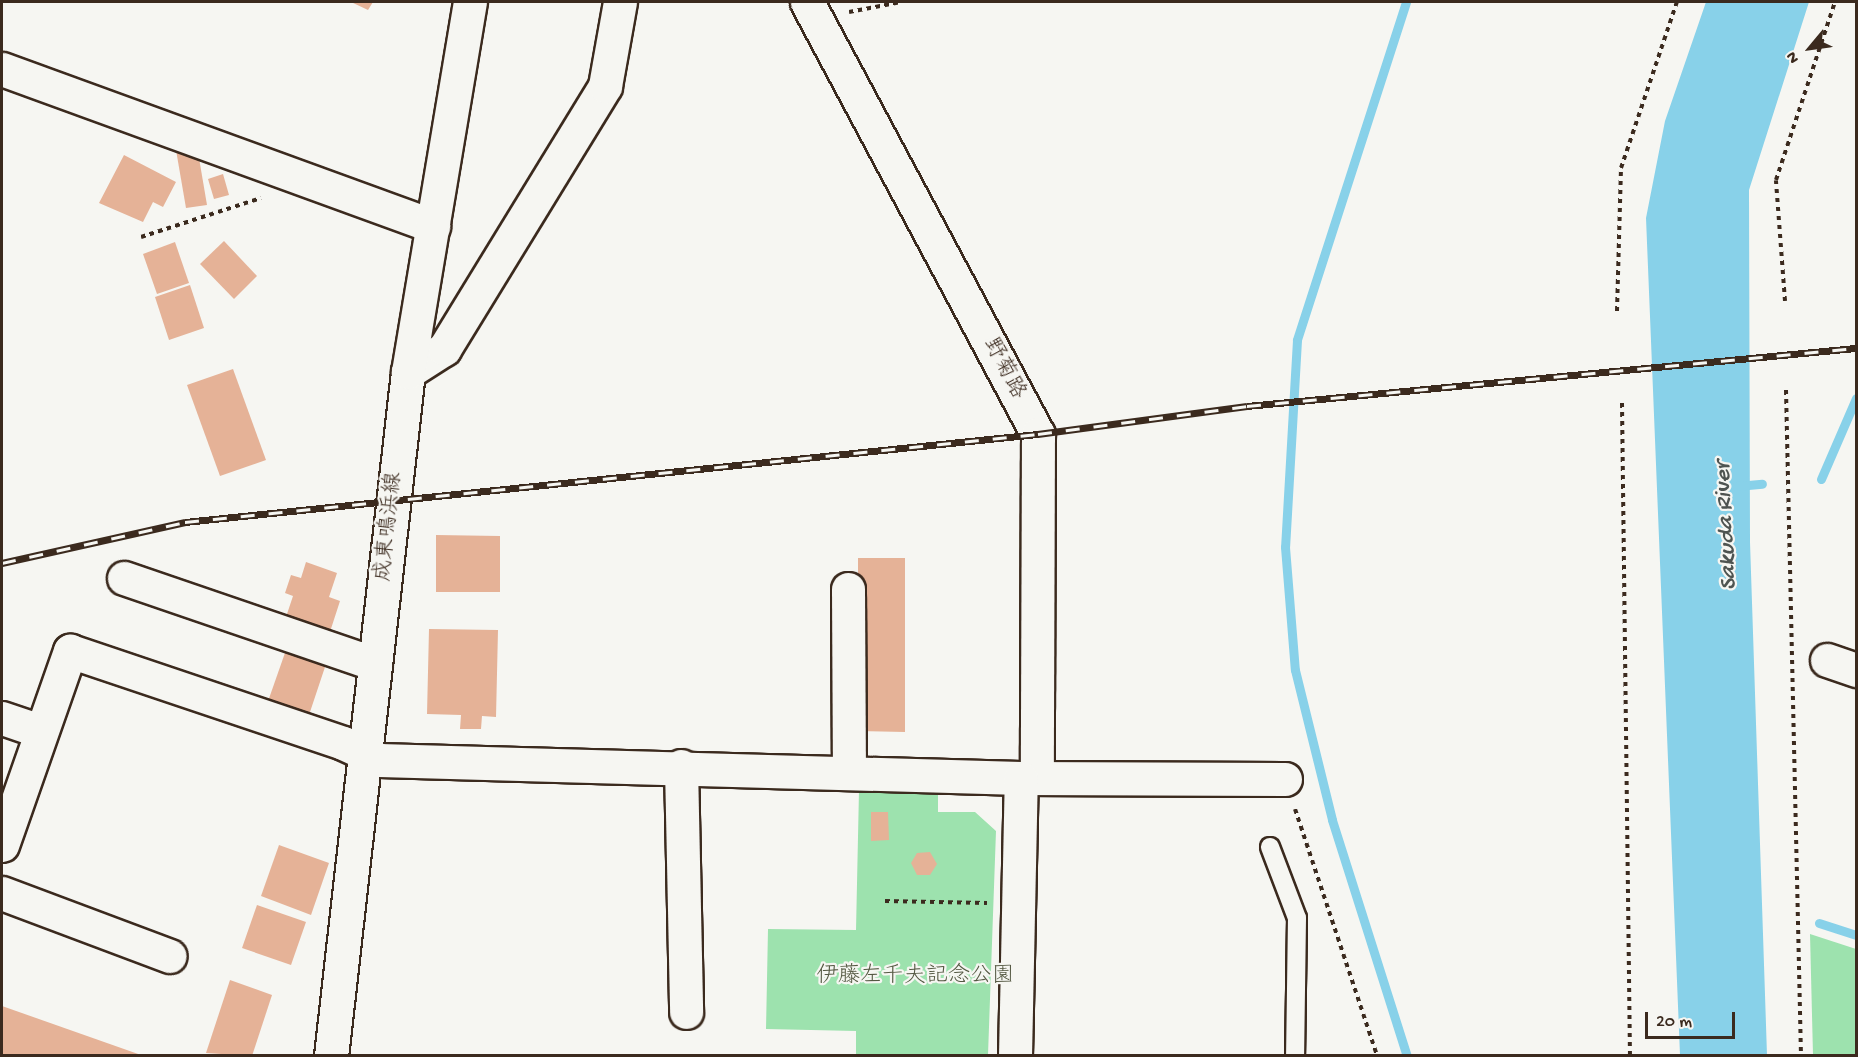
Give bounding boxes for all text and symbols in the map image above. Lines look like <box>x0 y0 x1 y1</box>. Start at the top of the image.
north arrow <box>1780 18 1840 78</box>
text: N <box>1783 48 1805 66</box>
street label: 野菊路 <box>976 334 1030 404</box>
water label: Sakuda River <box>1709 461 1745 591</box>
street label: 成東鳴浜線 <box>371 471 409 583</box>
park label: 伊藤左千夫記念公園 <box>816 965 1014 991</box>
scale bar <box>1648 1000 1738 1038</box>
text: 20 m <box>1656 1012 1692 1033</box>

